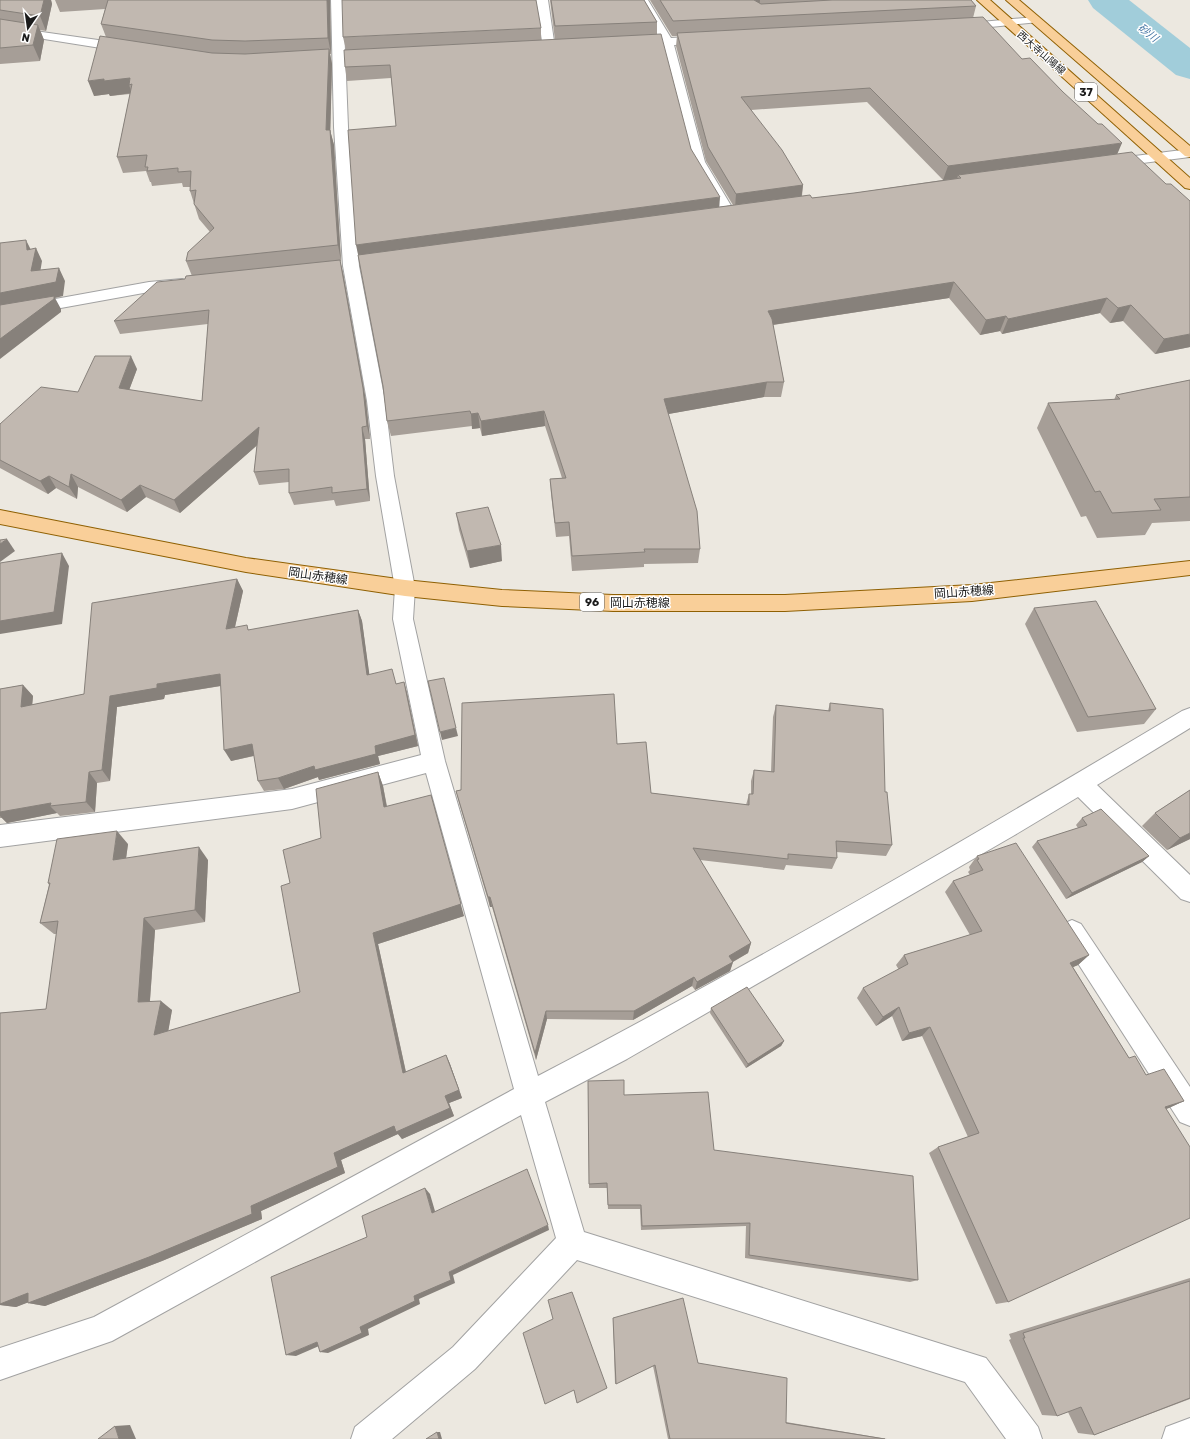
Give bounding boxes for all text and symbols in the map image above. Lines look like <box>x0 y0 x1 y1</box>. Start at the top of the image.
north arrow <box>8 8 48 48</box>
water label: 砂川 <box>1135 21 1161 46</box>
street label: 西大寺山陽線 <box>1014 29 1068 77</box>
text: N <box>20 30 31 44</box>
road number: 37 <box>1075 83 1097 101</box>
street label: 岡山赤穂線 <box>287 565 349 587</box>
street label: 岡山赤穂線 <box>934 583 994 601</box>
road number: 96 <box>580 593 604 611</box>
street label: 岡山赤穂線 <box>610 596 670 610</box>

